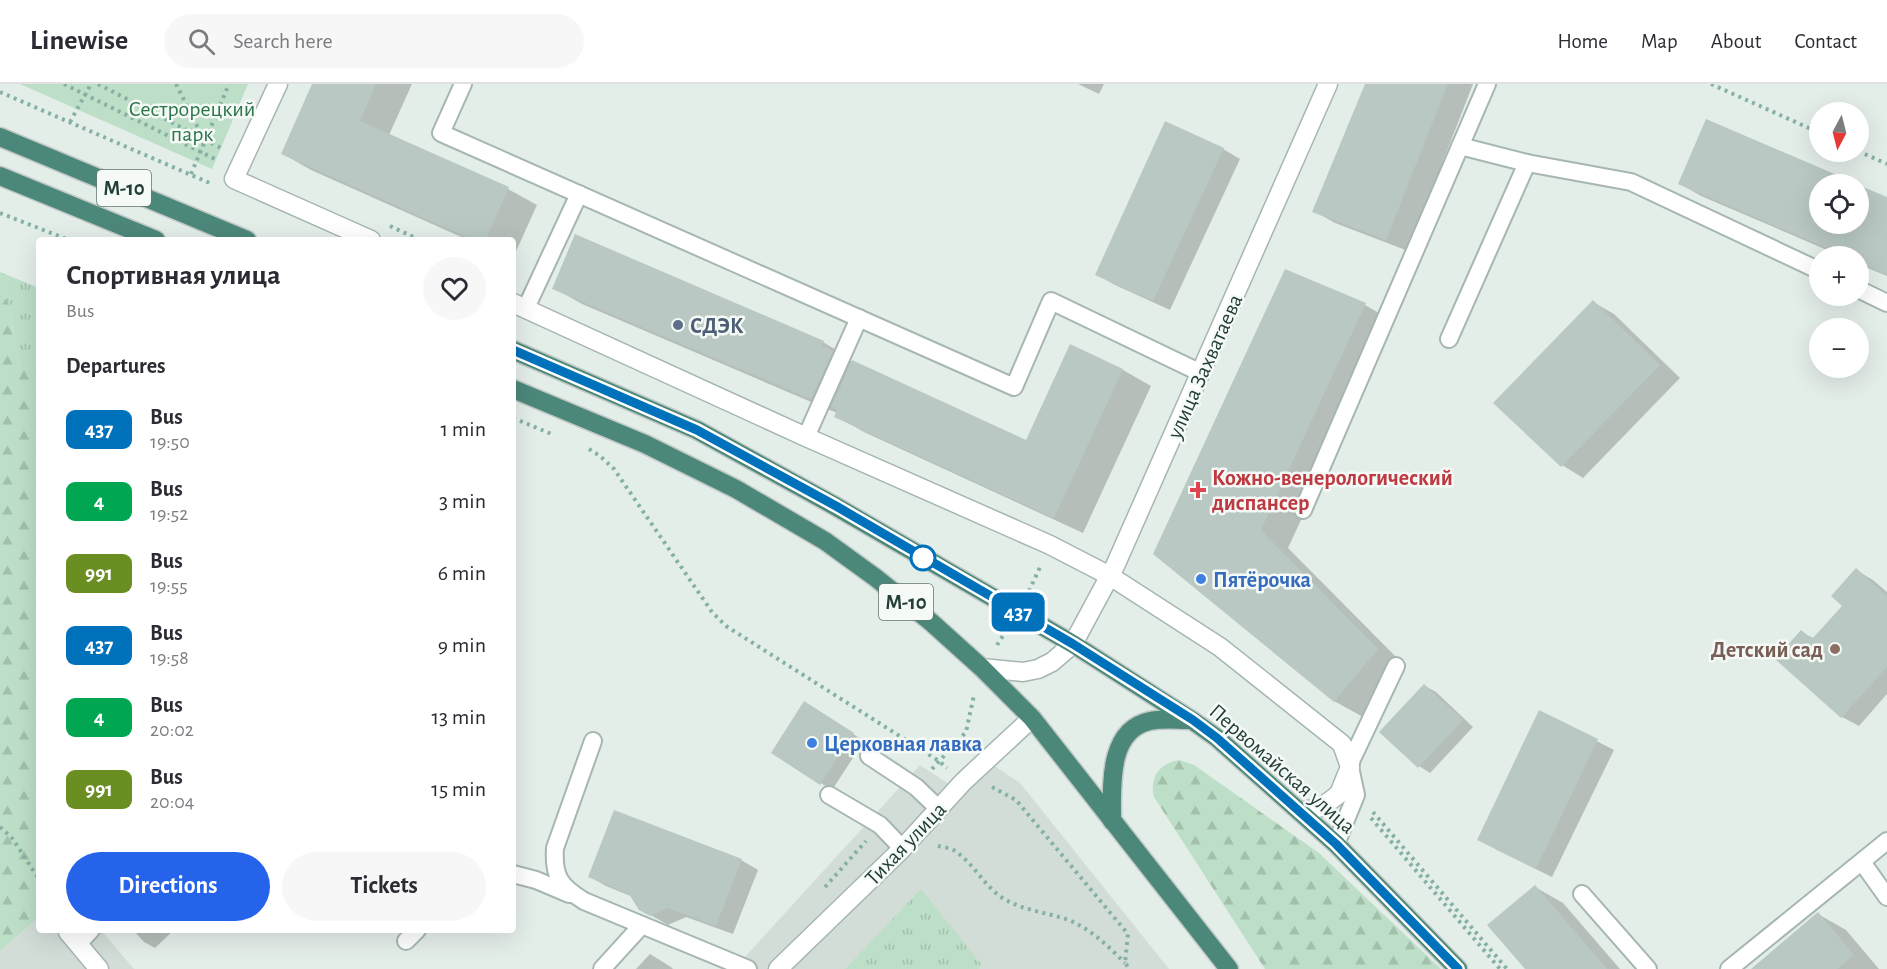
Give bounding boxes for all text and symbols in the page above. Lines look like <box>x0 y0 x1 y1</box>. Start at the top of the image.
search box <box>164 14 584 68</box>
icon: search <box>185 25 218 58</box>
text: Linewise <box>30 27 128 55</box>
text: Search here <box>233 30 333 52</box>
text: Home <box>1557 31 1608 52</box>
text: Map <box>1641 31 1678 52</box>
text: About <box>1711 31 1761 52</box>
text: Contact <box>1794 31 1857 52</box>
park label: Сестрорецкий парк <box>129 98 255 145</box>
north arrow <box>1809 102 1869 162</box>
map controls <box>1809 102 1869 378</box>
road number: М-10 <box>97 170 151 206</box>
button: locate <box>1809 174 1869 234</box>
button: + <box>1809 246 1869 306</box>
button: heart <box>423 257 486 320</box>
text: Спортивная улица <box>66 262 281 290</box>
street label: улица Захватаева <box>1163 291 1247 443</box>
text: Bus <box>66 301 94 321</box>
place label: СДЭК <box>690 315 744 337</box>
marker: СДЭК <box>671 318 685 332</box>
button: − <box>1809 318 1869 378</box>
text: Departures <box>66 355 166 377</box>
text: Bus <box>150 406 183 428</box>
text: 1 min <box>441 418 486 440</box>
text: 437 <box>85 419 113 440</box>
text: 19:50 <box>150 432 190 452</box>
place label: Кожно-венерологический диспансер <box>1212 467 1453 514</box>
text: Bus <box>150 478 183 500</box>
marker: Кожно-венерологический диспансер <box>1189 481 1207 499</box>
text: 3 min <box>439 490 486 512</box>
text: 4 <box>94 491 104 512</box>
text: 19:52 <box>150 504 188 524</box>
unlabelled marker <box>910 545 936 571</box>
text: Bus <box>150 550 183 572</box>
text: 6 min <box>438 562 486 584</box>
text: 991 <box>85 563 113 584</box>
place label: Пятёрочка <box>1213 569 1311 591</box>
marker: Пятёрочка <box>1194 572 1208 586</box>
text: 19:55 <box>150 576 188 596</box>
road number: М-10 <box>879 584 933 620</box>
line badge: 437 <box>984 592 1052 632</box>
text: 437 <box>1004 602 1032 623</box>
text: Bus <box>150 622 183 644</box>
text: 9 min <box>438 634 486 656</box>
text: 437 <box>85 635 113 656</box>
place label: Детский сад <box>1711 639 1823 661</box>
marker: Детский сад <box>1828 642 1842 656</box>
text: 19:58 <box>150 648 189 668</box>
text: Bus <box>150 694 183 716</box>
street label: Первомайская улица <box>1205 700 1359 838</box>
text: 13 min <box>431 706 486 728</box>
text: 4 <box>94 707 104 728</box>
text: 20:02 <box>150 720 194 740</box>
place label: Церковная лавка <box>824 733 982 755</box>
marker: Церковная лавка <box>805 736 819 750</box>
text: Bus <box>150 766 183 788</box>
text: 15 min <box>431 778 486 800</box>
text: 991 <box>85 779 113 800</box>
text: 20:04 <box>150 792 194 812</box>
street label: Тихая улица <box>861 798 950 889</box>
button: Directions <box>66 852 270 921</box>
button: Tickets <box>282 852 486 921</box>

